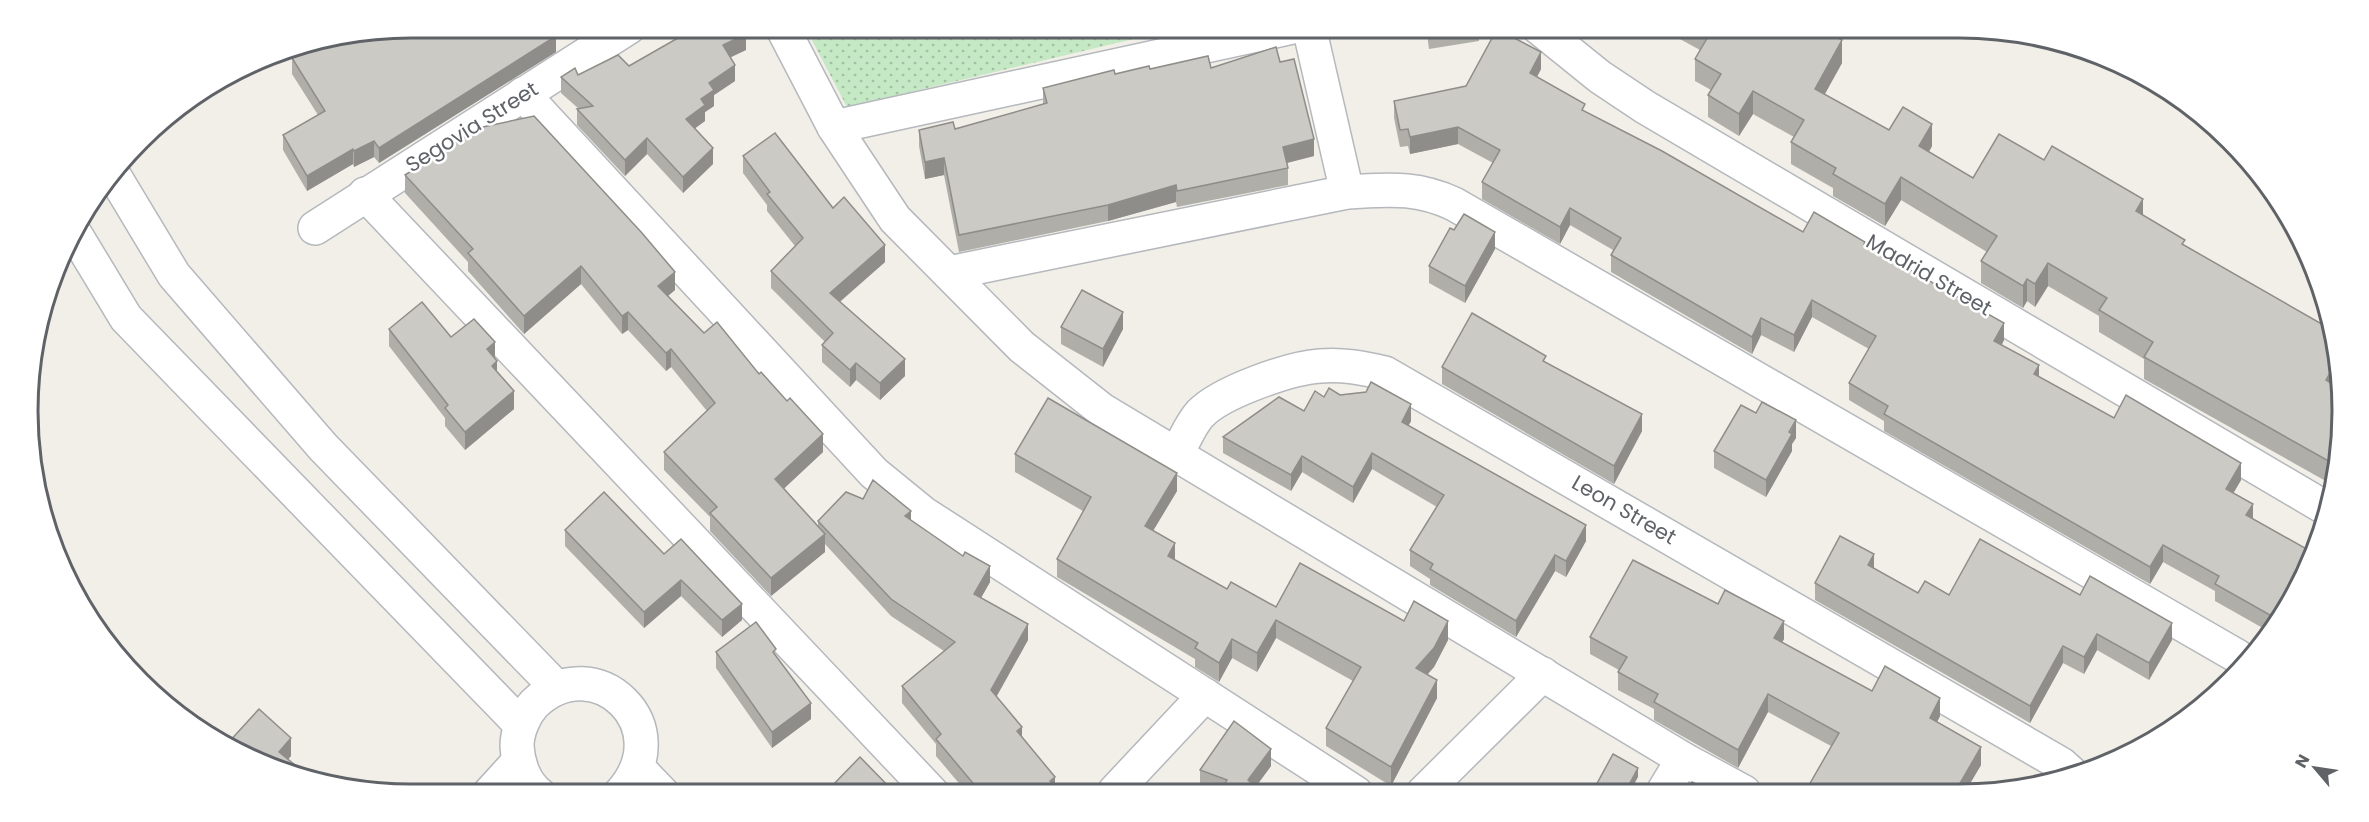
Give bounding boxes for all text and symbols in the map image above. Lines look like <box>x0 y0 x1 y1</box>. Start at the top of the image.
street label: Segovia Street <box>400 74 544 179</box>
street label: Madrid Street <box>1861 227 1997 322</box>
street label: Leon Street <box>1567 468 1682 551</box>
north arrow <box>2285 738 2345 798</box>
text: N <box>2289 750 2315 772</box>

